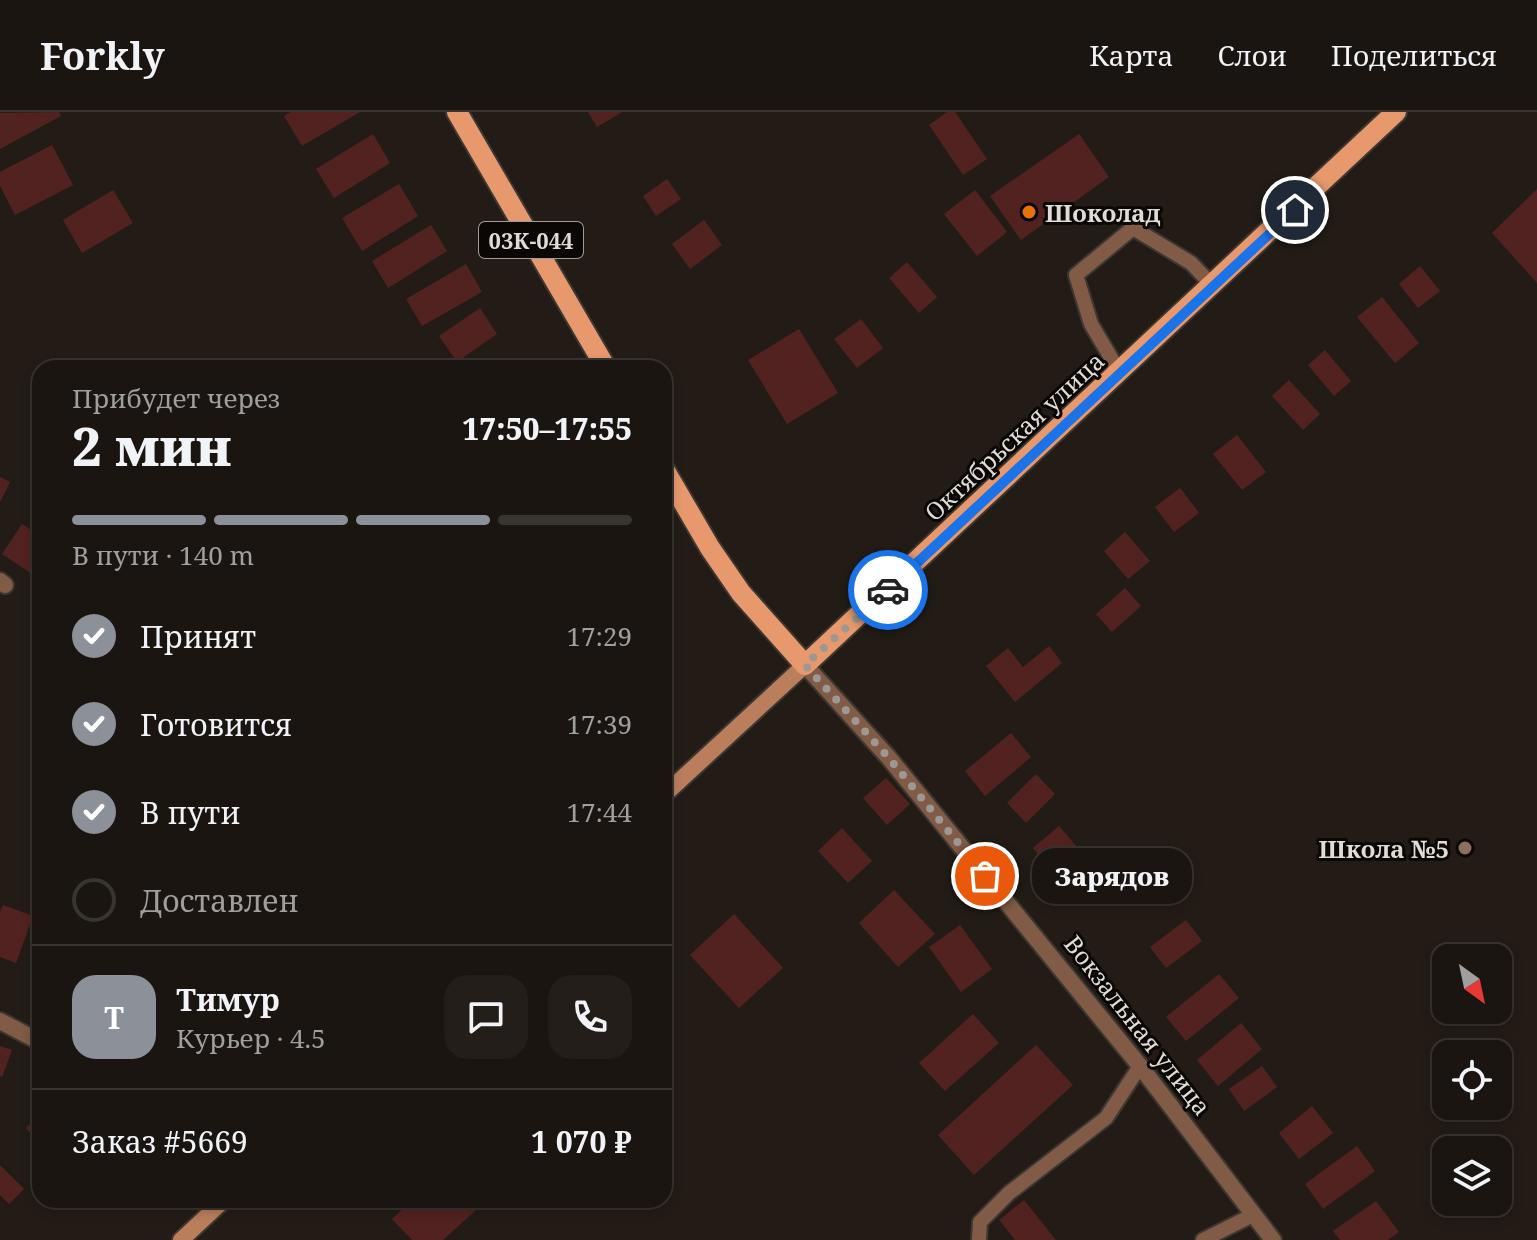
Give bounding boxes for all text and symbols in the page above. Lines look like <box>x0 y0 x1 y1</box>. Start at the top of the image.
text: Forkly <box>40 29 165 81</box>
text: Карта <box>1089 36 1173 74</box>
text: Слои <box>1217 36 1287 74</box>
text: Поделиться <box>1331 36 1497 74</box>
pin <box>1261 176 1329 244</box>
icon: home <box>1273 188 1317 232</box>
place label: Шоколад <box>1045 196 1161 229</box>
marker: Шоколад <box>1020 203 1038 221</box>
road number: 03К-044 <box>479 222 583 258</box>
street label: Октябрьская улица <box>917 344 1111 528</box>
text: Прибудет через <box>72 380 280 416</box>
text: 17:50–17:55 <box>462 408 632 449</box>
text: 2 мин <box>72 410 231 481</box>
text: В пути · 140 m <box>72 537 254 573</box>
courier <box>848 550 928 630</box>
icon: car <box>866 568 910 612</box>
icon: check <box>72 614 116 658</box>
text: Принят <box>140 616 256 657</box>
text: 17:29 <box>566 618 632 654</box>
icon: check <box>72 702 116 746</box>
text: Готовится <box>140 704 292 745</box>
text: 17:39 <box>566 706 632 742</box>
icon: check <box>72 790 116 834</box>
text: В пути <box>140 792 241 833</box>
text: 17:44 <box>566 794 632 830</box>
place label: Школа №5 <box>1319 832 1449 865</box>
marker: Школа №5 <box>1456 839 1474 857</box>
pin <box>951 842 1019 910</box>
callout: Зарядов <box>1033 848 1193 904</box>
icon: bag <box>963 854 1007 898</box>
text: Зарядов <box>1055 858 1169 894</box>
text: Доставлен <box>140 880 299 921</box>
street label: Вокзальная улица <box>1057 928 1219 1122</box>
north arrow <box>1432 944 1512 1024</box>
map controls <box>1432 944 1512 1216</box>
button: chat <box>444 975 528 1059</box>
button: phone <box>548 975 632 1059</box>
text: Тимур <box>176 979 280 1020</box>
text: Т <box>104 997 124 1038</box>
text: Курьер · 4.5 <box>176 1020 326 1056</box>
button: locate <box>1432 1040 1512 1120</box>
text: Заказ #5669 <box>72 1121 248 1162</box>
text: 1 070 ₽ <box>531 1121 632 1162</box>
button: layers <box>1432 1136 1512 1216</box>

